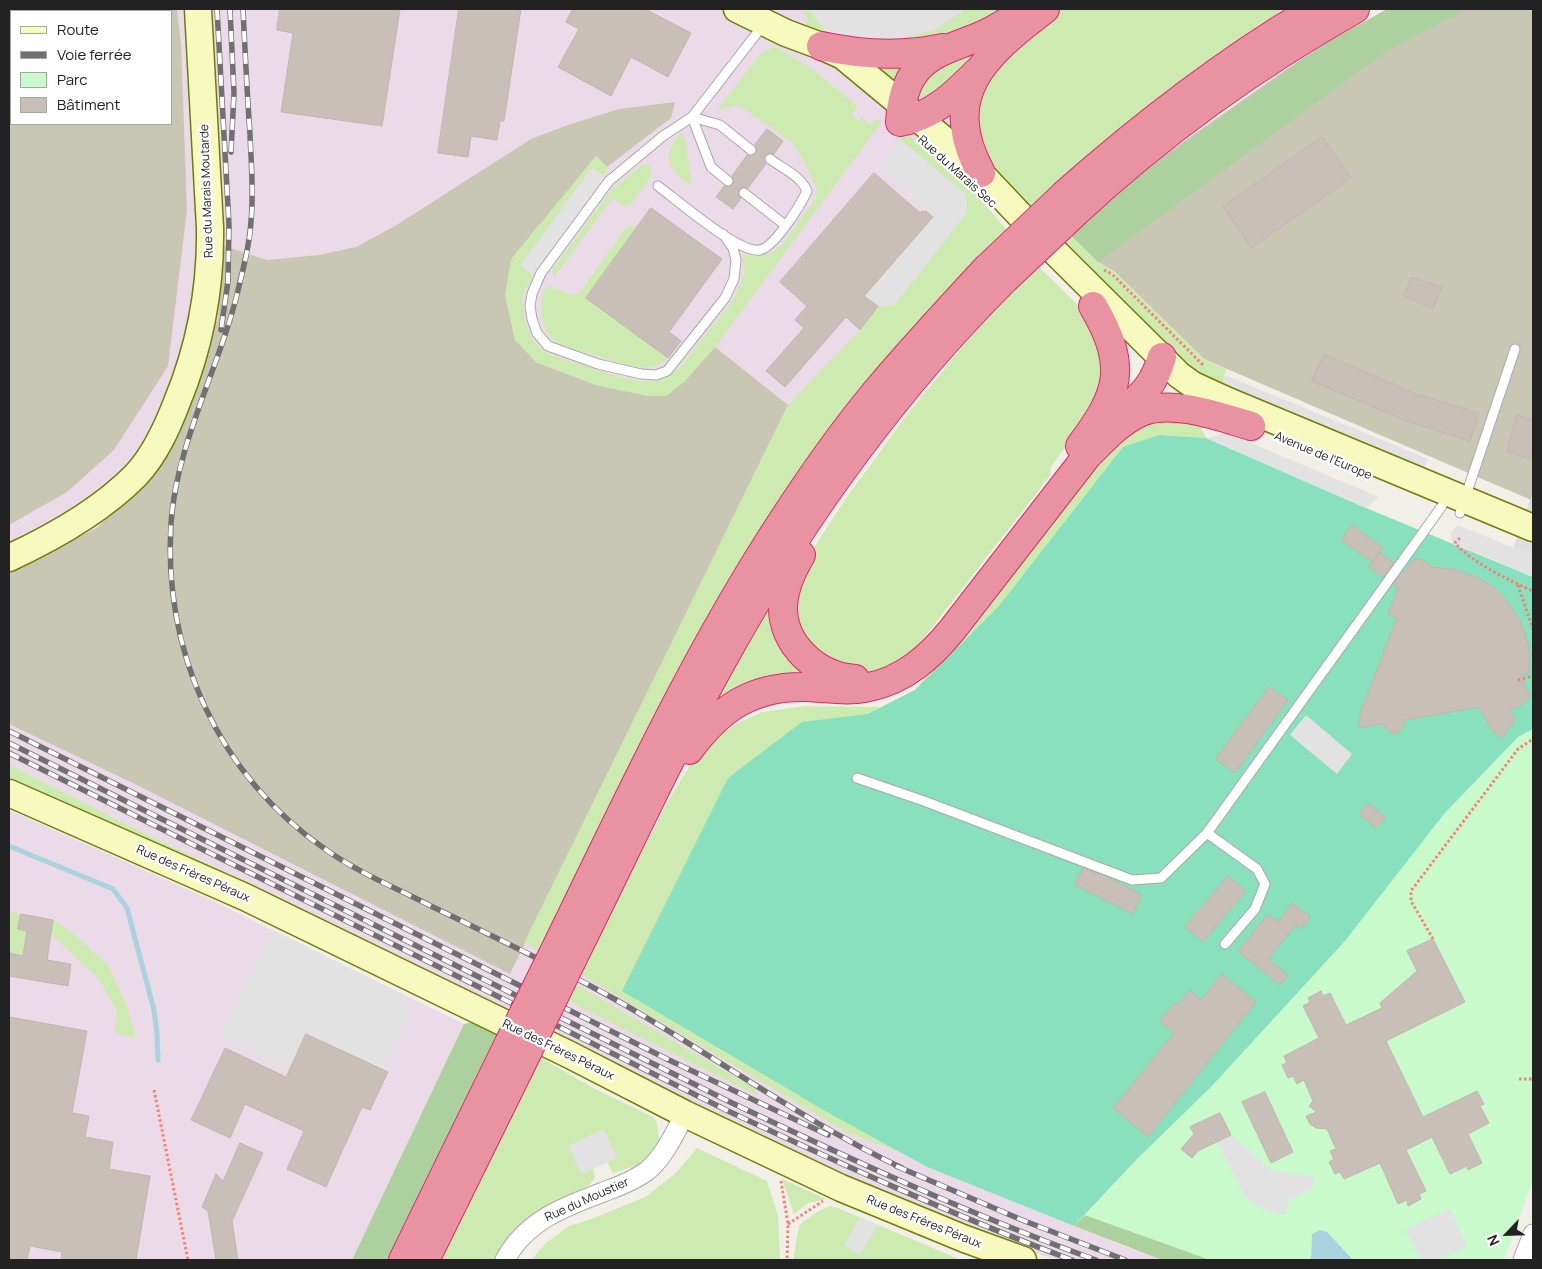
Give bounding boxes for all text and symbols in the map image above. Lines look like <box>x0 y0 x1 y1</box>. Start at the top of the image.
legend <box>10 10 172 125</box>
text: Route <box>57 19 99 40</box>
text: Voie ferrée <box>57 44 131 65</box>
text: Parc <box>57 69 88 90</box>
text: Bâtiment <box>57 94 120 115</box>
street label: Rue du Marais Moutarde <box>197 124 217 258</box>
street label: Rue du Marais Sec <box>915 133 999 211</box>
street label: Avenue de l'Europe <box>1272 429 1374 483</box>
street label: Rue des Frères Péraux <box>134 842 252 906</box>
street label: Rue des Frères Péraux <box>500 1017 616 1083</box>
street label: Rue du Moustier <box>543 1175 631 1225</box>
street label: Rue des Frères Péraux <box>864 1192 984 1252</box>
north arrow <box>1482 1209 1532 1259</box>
text: N <box>1482 1232 1504 1249</box>

